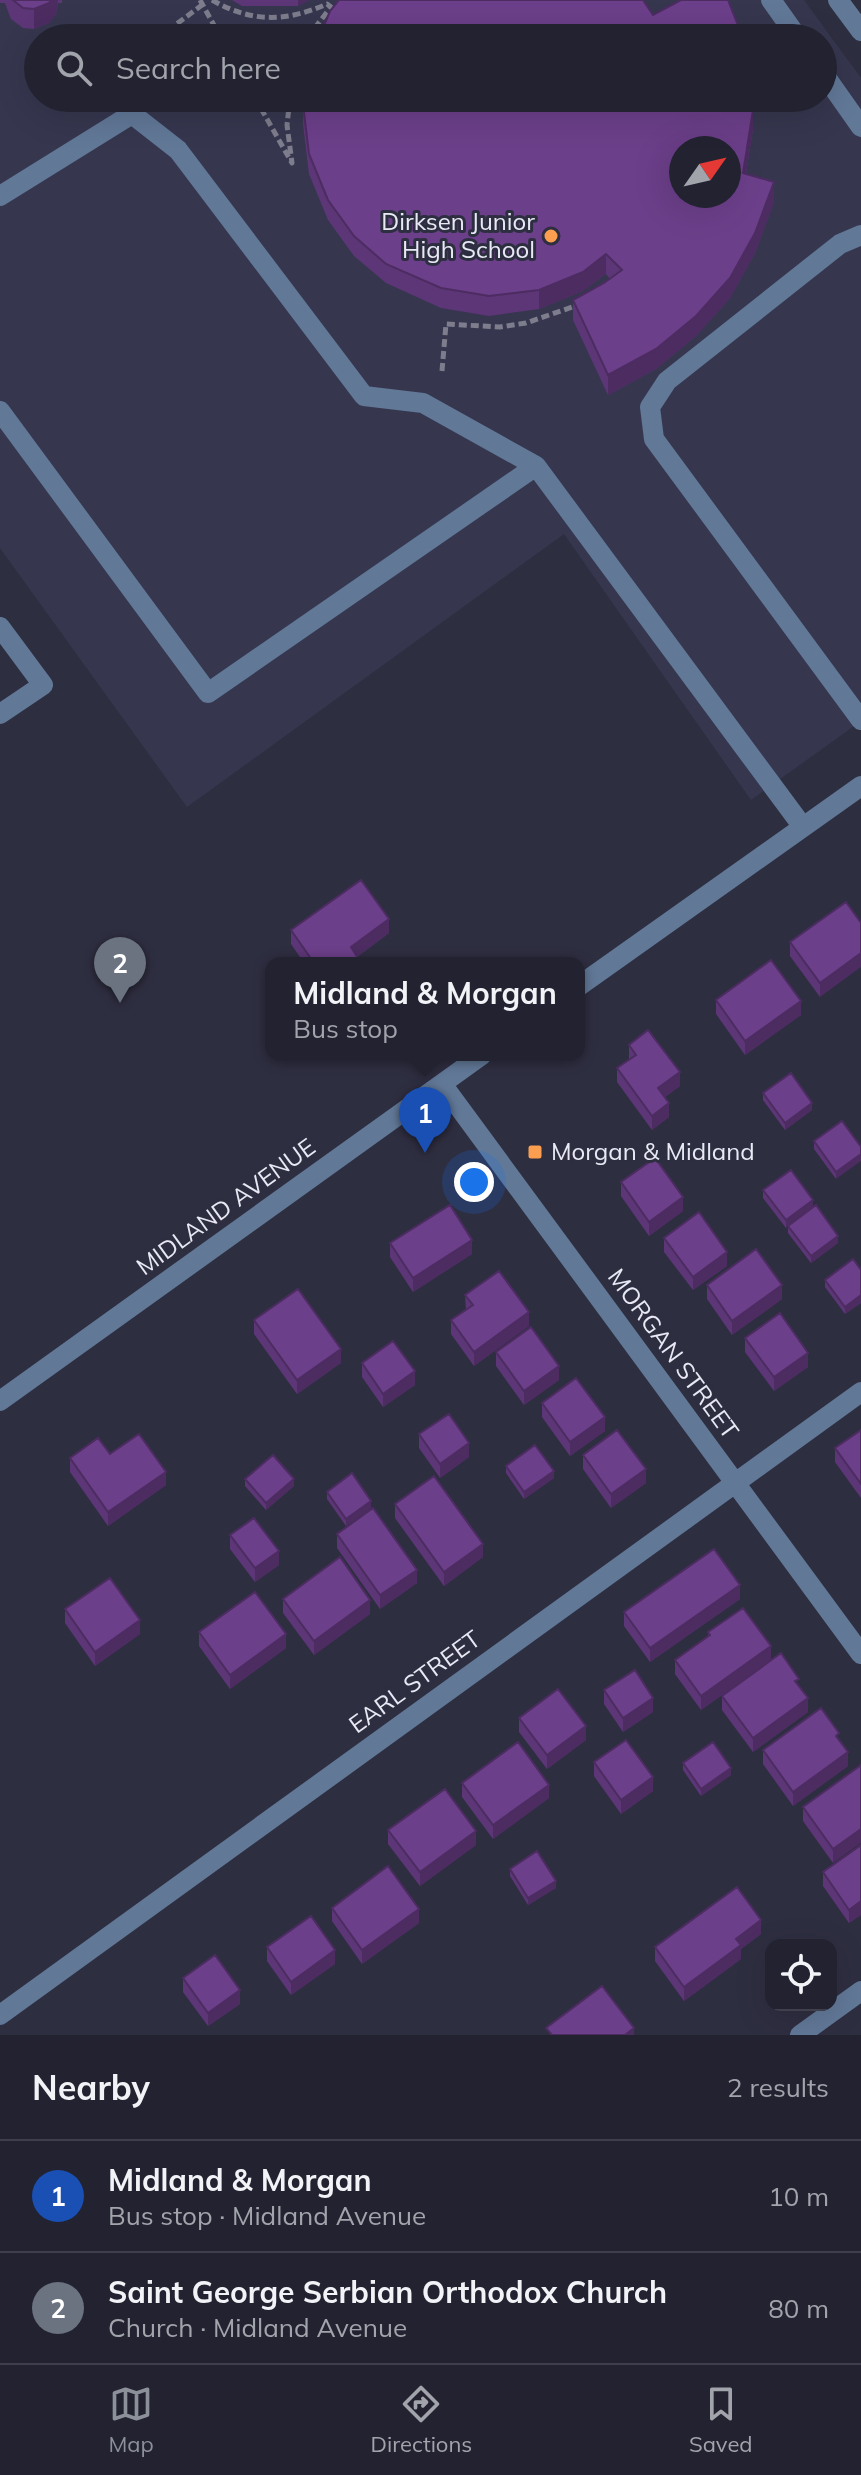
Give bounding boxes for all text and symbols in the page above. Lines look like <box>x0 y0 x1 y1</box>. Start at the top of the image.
search box <box>24 24 837 112</box>
icon: search <box>52 46 96 90</box>
text: Search here <box>116 49 281 87</box>
north arrow <box>669 136 741 208</box>
place label: Dirksen Junior High School <box>381 206 535 264</box>
marker: Dirksen Junior High School <box>542 227 560 245</box>
pin: 2 <box>94 937 146 1003</box>
popup <box>265 957 585 1061</box>
text: Midland & Morgan <box>293 974 557 1012</box>
text: Bus stop <box>293 1012 398 1045</box>
pin: 1 <box>399 1087 451 1153</box>
street label: MIDLAND AVENUE <box>130 1131 321 1281</box>
place label: Morgan & Midland <box>551 1136 755 1166</box>
marker: Morgan & Midland <box>526 1143 544 1161</box>
your location <box>454 1162 494 1202</box>
street label: MORGAN STREET <box>602 1262 746 1445</box>
street label: EARL STREET <box>343 1623 487 1739</box>
map controls <box>765 1939 837 2011</box>
button: locate <box>765 1939 837 2011</box>
text: Nearby <box>32 2066 150 2109</box>
text: 2 results <box>727 2071 829 2104</box>
text: Midland & Morgan <box>108 2161 372 2199</box>
text: 1 <box>50 2180 66 2213</box>
text: 10 m <box>768 2180 829 2213</box>
text: Bus stop · Midland Avenue <box>108 2199 426 2232</box>
text: Saint George Serbian Orthodox Church <box>108 2273 667 2311</box>
text: 2 <box>50 2292 66 2325</box>
text: 80 m <box>768 2292 829 2325</box>
text: Church · Midland Avenue <box>108 2311 407 2344</box>
tab: Map <box>108 2382 154 2458</box>
tab: Directions <box>371 2382 472 2458</box>
tab: Saved <box>689 2382 753 2458</box>

